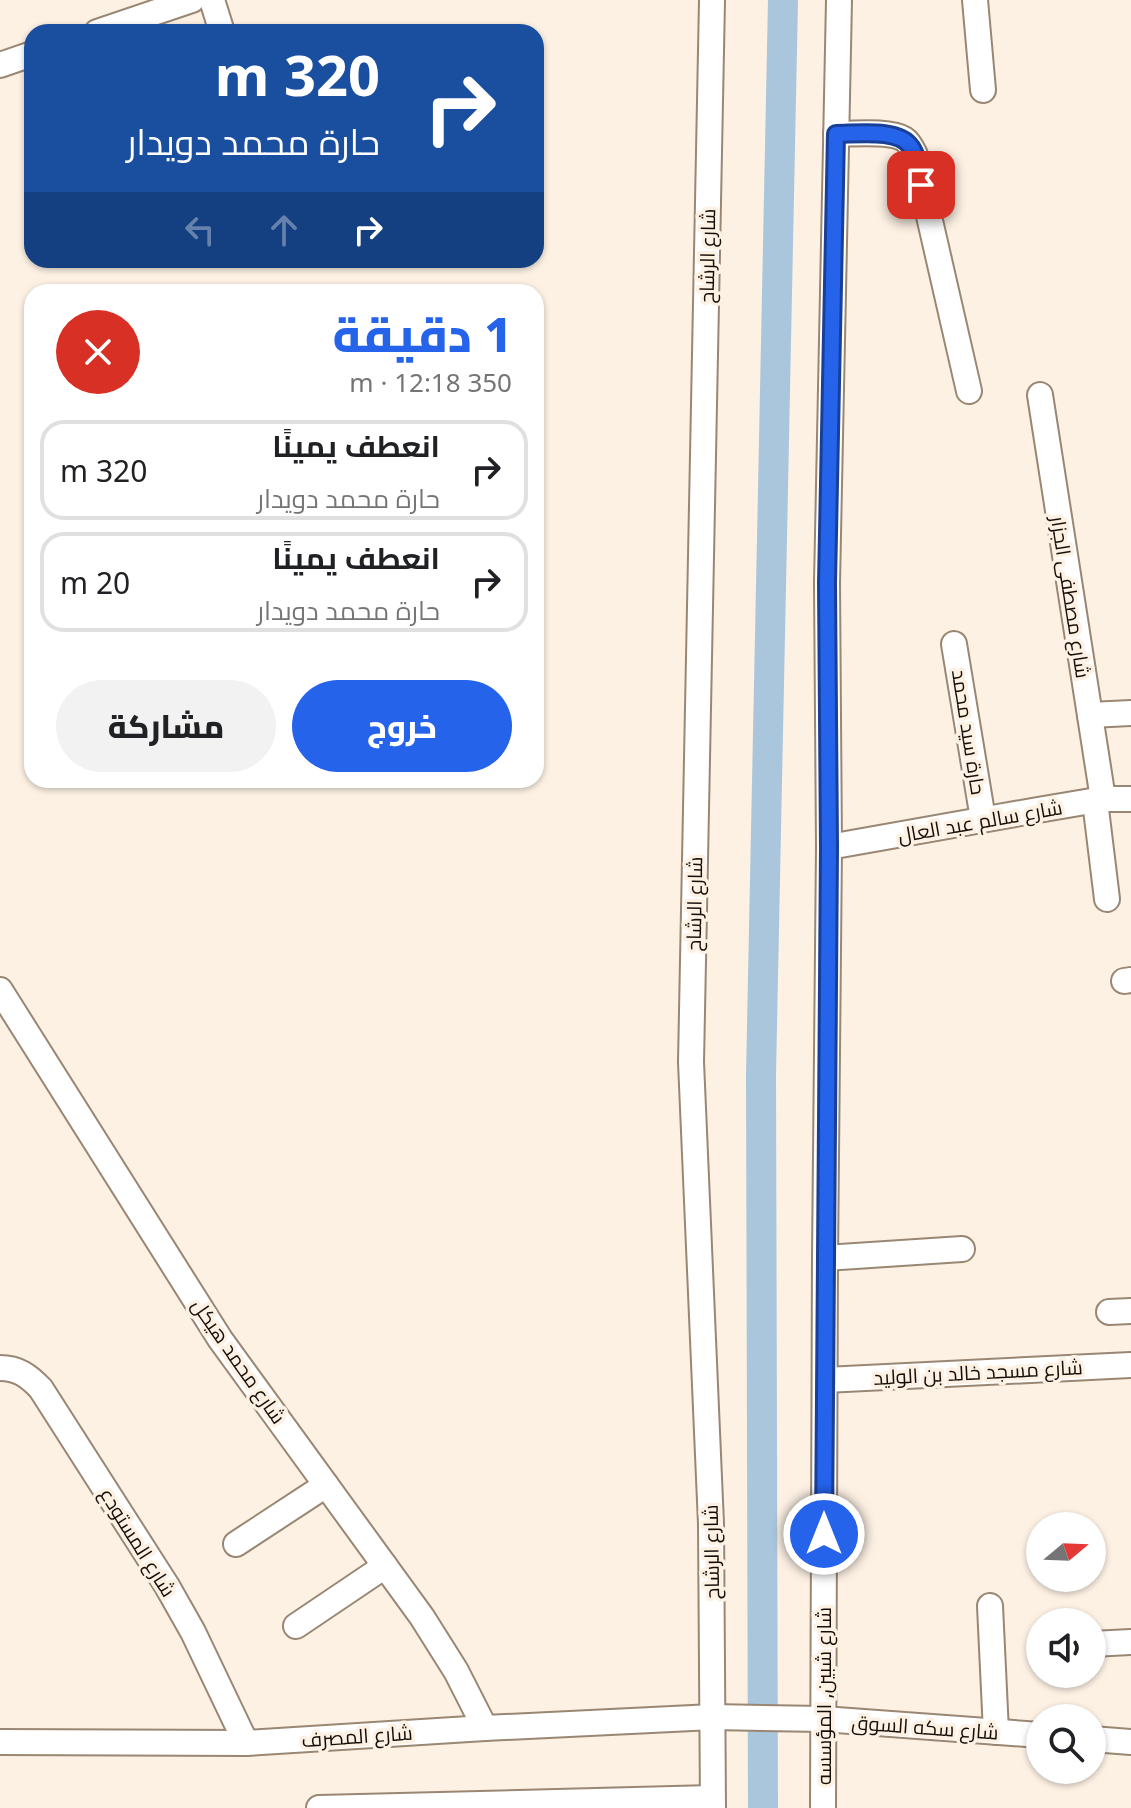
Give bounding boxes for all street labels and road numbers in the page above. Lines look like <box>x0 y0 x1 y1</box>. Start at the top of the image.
street label: شارع الرشاح <box>693 208 722 304</box>
street label: شارع مصطفى الجزار <box>1044 513 1097 680</box>
street label: حارة سيد محمد <box>946 667 992 797</box>
street label: شارع سالم عبد العال <box>896 793 1065 850</box>
street label: شارع الرشاح <box>680 856 709 952</box>
street label: شارع محمد هيكل <box>185 1293 292 1430</box>
street label: شارع مسجد خالد بن الوليد <box>873 1353 1083 1392</box>
street label: شارع المستودع <box>93 1482 182 1602</box>
street label: شارع الرشاح <box>697 1504 726 1600</box>
street label: شارع شبين, المؤسسه <box>810 1607 838 1785</box>
street label: شارع سكه السوق <box>851 1708 999 1747</box>
street label: شارع المصرف <box>301 1719 414 1754</box>

